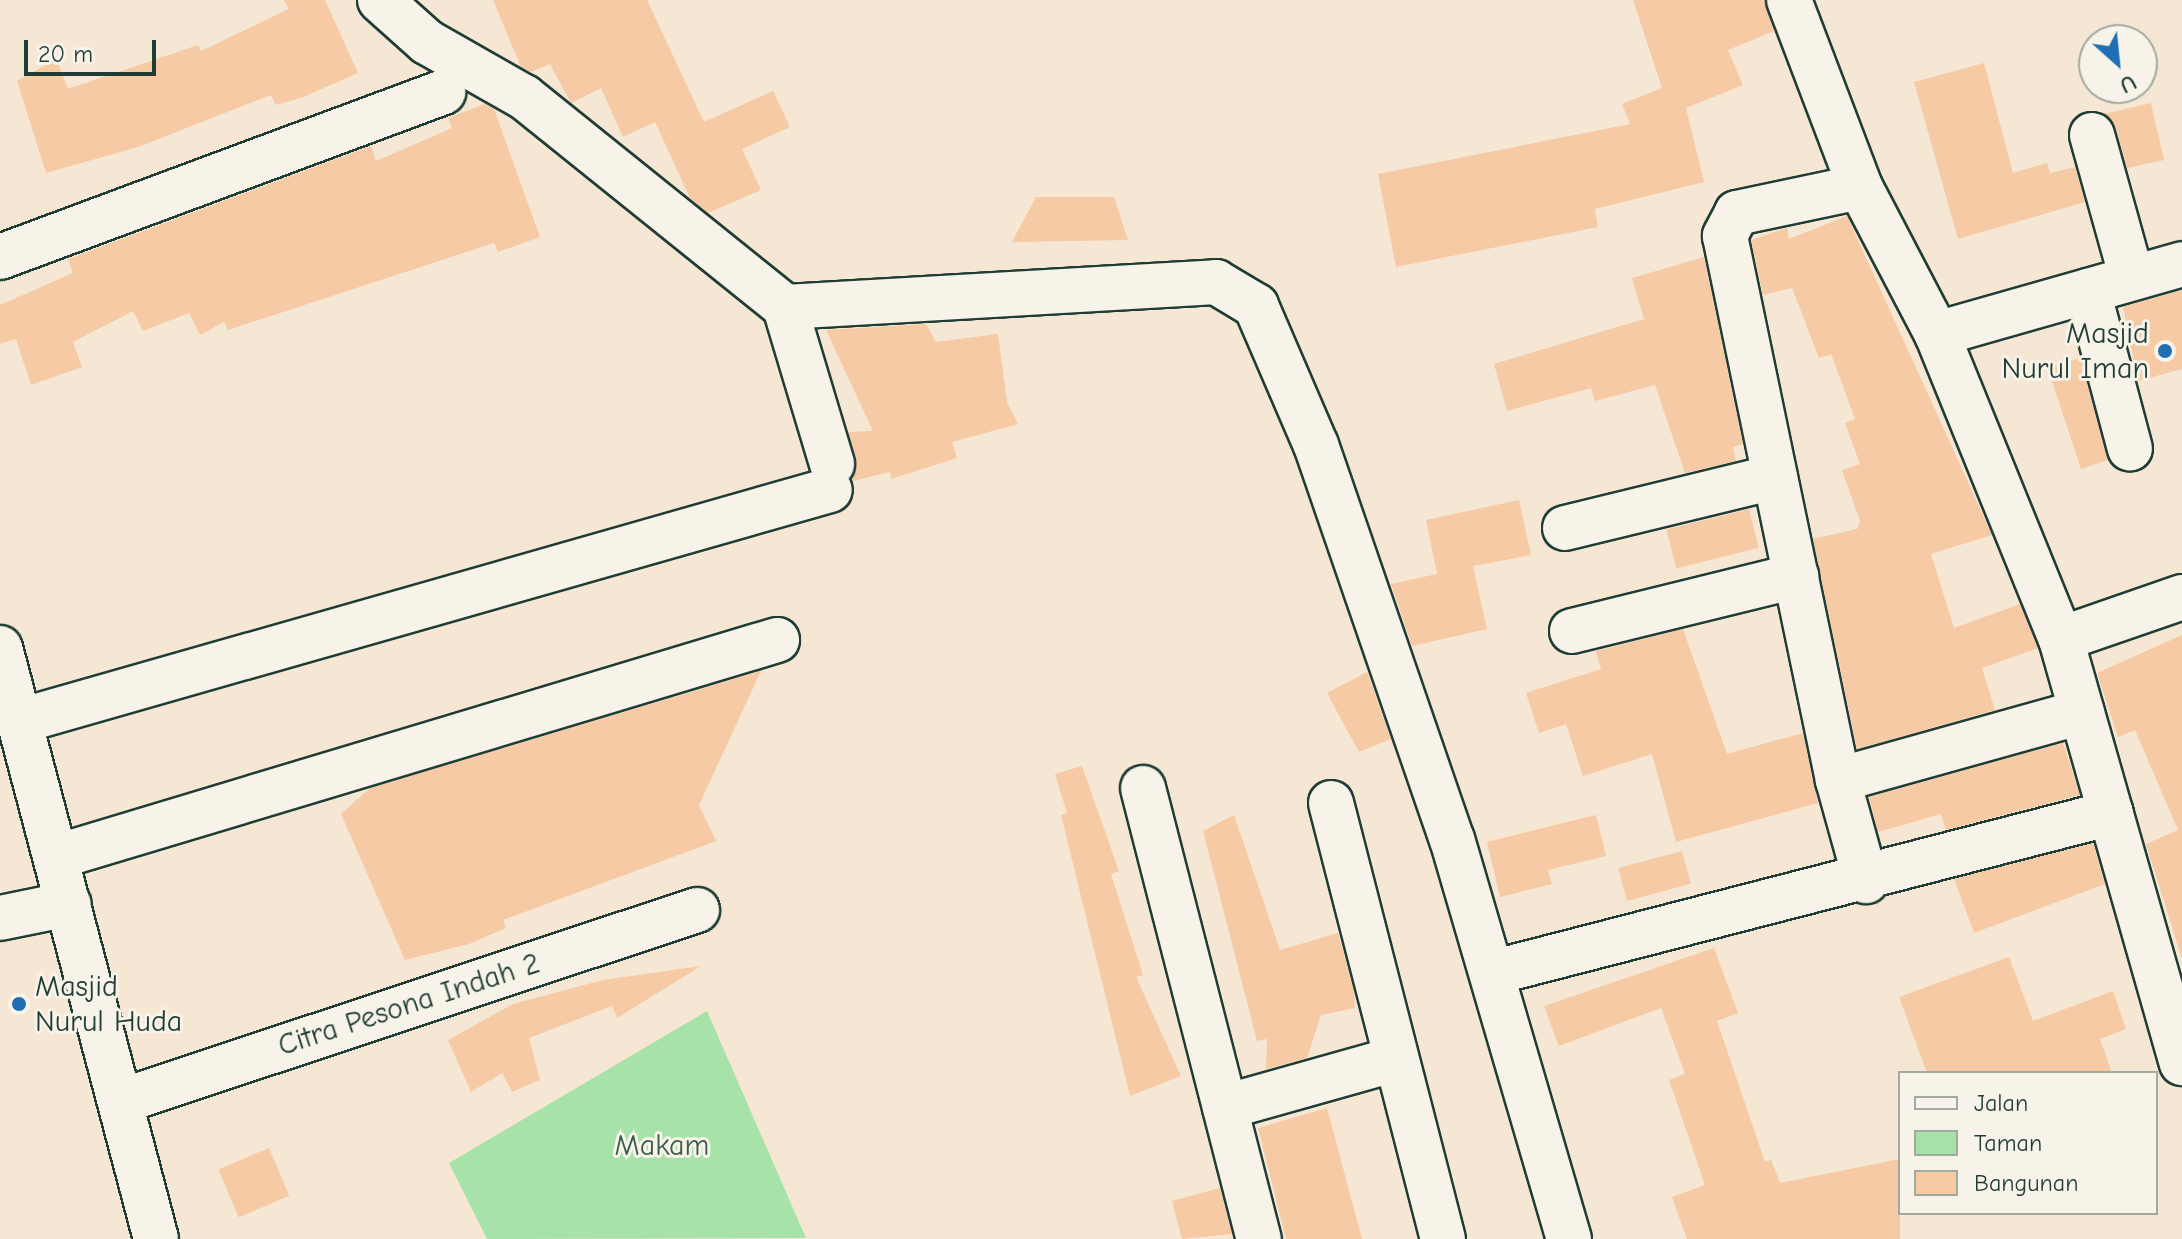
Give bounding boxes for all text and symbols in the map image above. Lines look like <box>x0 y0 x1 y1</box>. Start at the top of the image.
scale bar <box>28 24 160 74</box>
north arrow <box>2078 24 2158 104</box>
text: 20 m <box>38 40 93 68</box>
text: U <box>2116 69 2140 99</box>
place label: Masjid Nurul Iman <box>2001 316 2149 386</box>
marker: Masjid Nurul Iman <box>2156 342 2174 360</box>
street label: Citra Pesona Indah 2 <box>274 946 544 1064</box>
place label: Masjid Nurul Huda <box>35 969 182 1040</box>
marker: Masjid Nurul Huda <box>10 995 28 1013</box>
legend <box>1898 1071 2158 1215</box>
text: Jalan <box>1974 1089 2028 1117</box>
park label: Makam <box>615 1128 709 1164</box>
text: Taman <box>1974 1129 2042 1157</box>
text: Bangunan <box>1974 1169 2078 1197</box>

